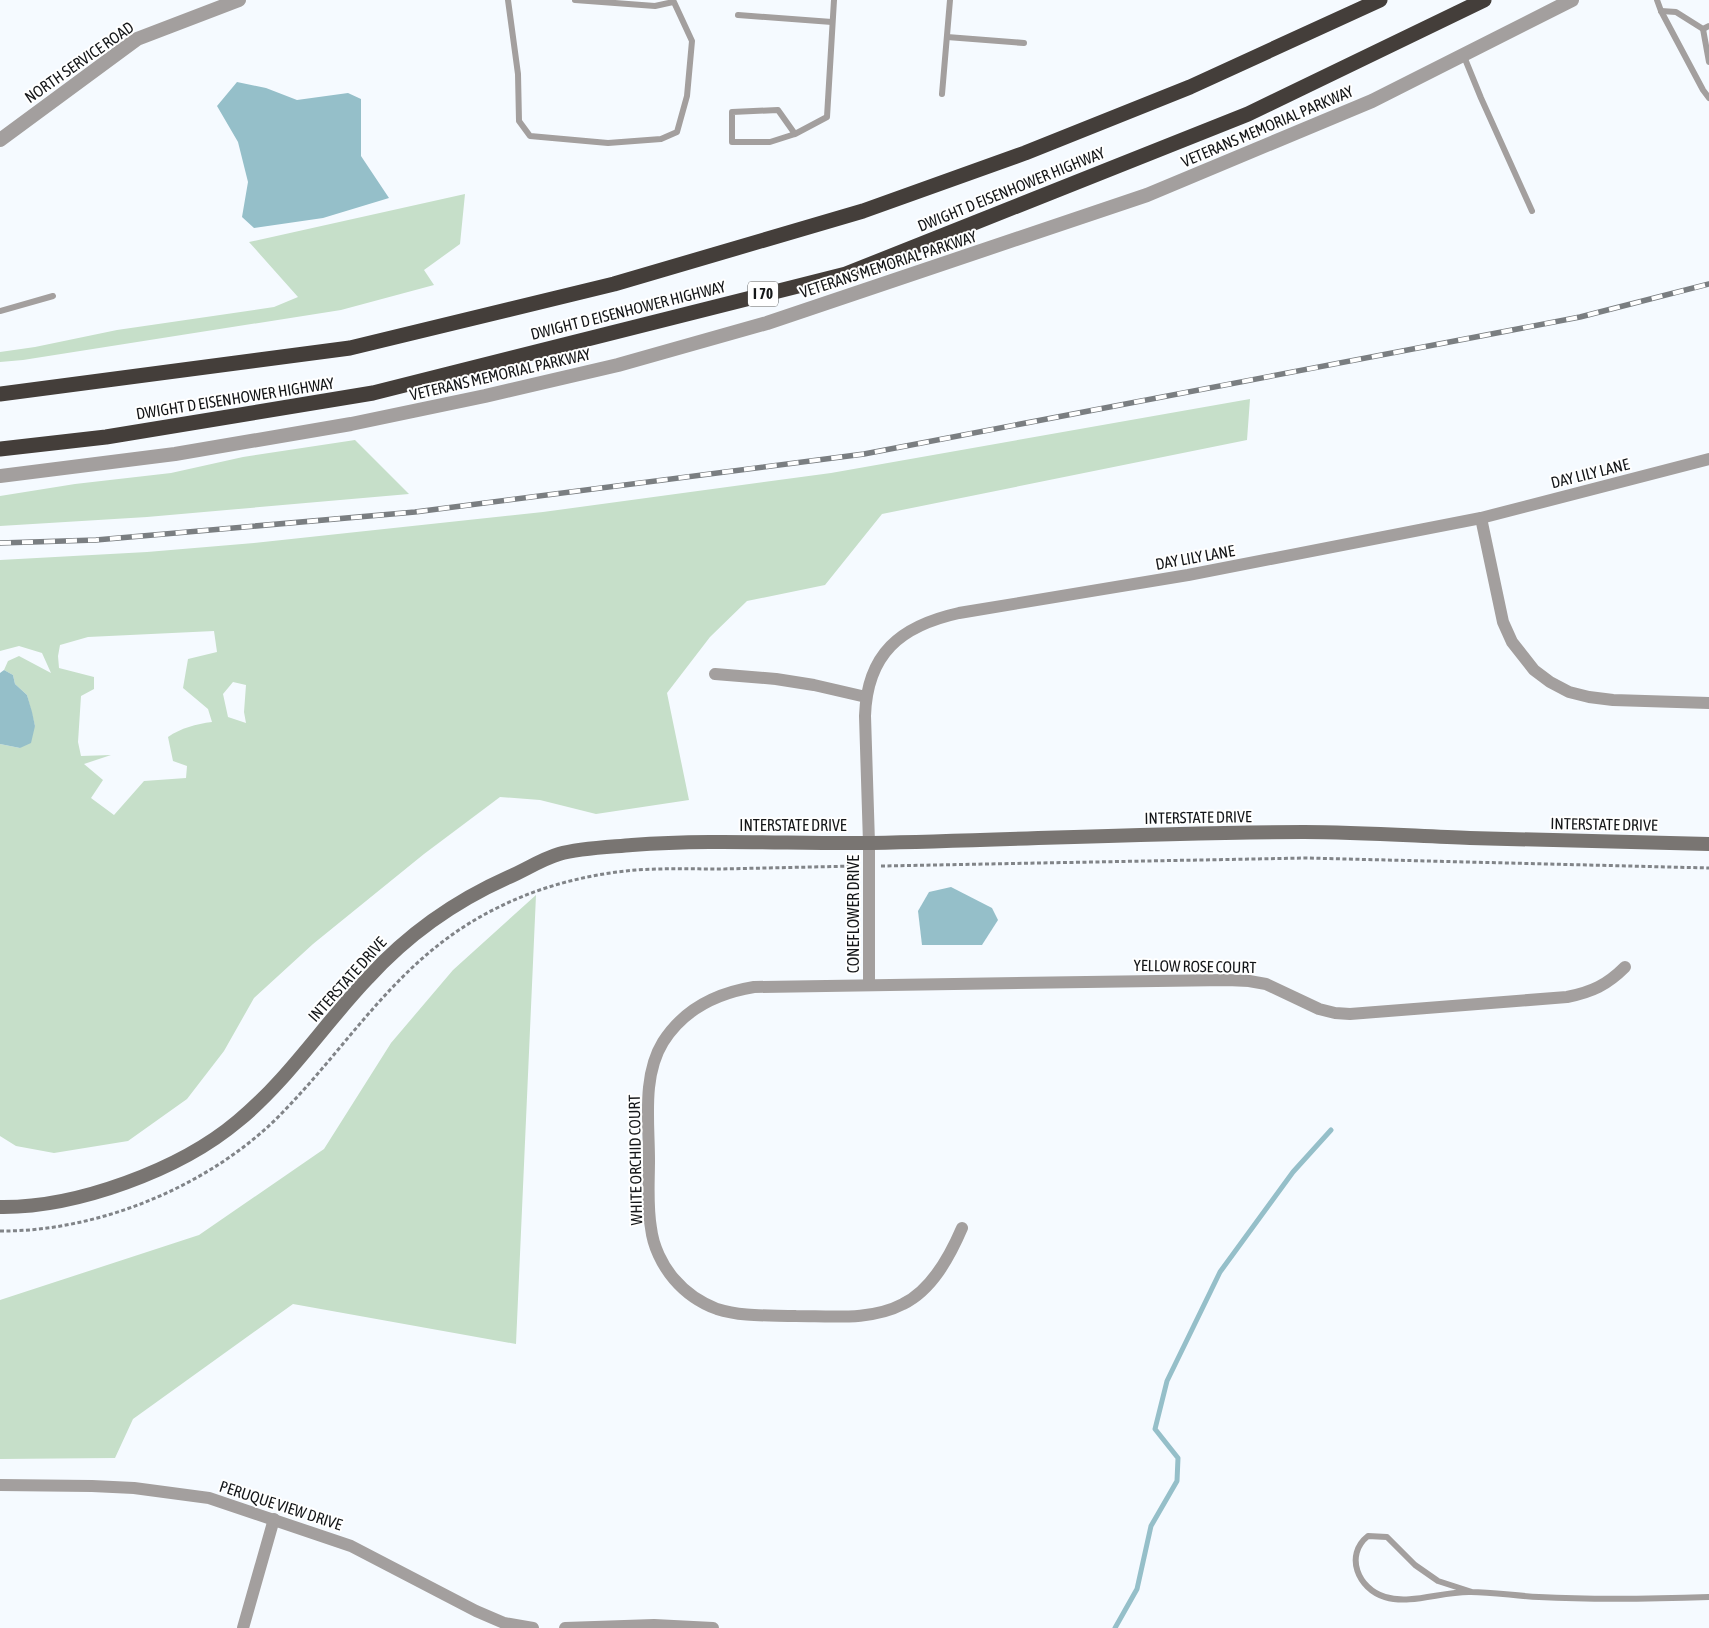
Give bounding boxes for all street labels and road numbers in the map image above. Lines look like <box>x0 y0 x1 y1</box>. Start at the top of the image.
street label: NORTH SERVICE ROAD <box>21 18 137 106</box>
street label: VETERANS MEMORIAL PARKWAY <box>1178 81 1356 170</box>
street label: DWIGHT D EISENHOWER HIGHWAY <box>915 143 1108 235</box>
street label: VETERANS MEMORIAL PARKWAY <box>797 227 980 301</box>
street label: DWIGHT D EISENHOWER HIGHWAY <box>529 277 728 343</box>
road number: I 70 <box>748 282 778 306</box>
street label: VETERANS MEMORIAL PARKWAY <box>408 344 593 404</box>
street label: DWIGHT D EISENHOWER HIGHWAY <box>135 373 336 423</box>
street label: DAY LILY LANE <box>1549 455 1631 491</box>
street label: DAY LILY LANE <box>1154 541 1236 573</box>
street label: INTERSTATE DRIVE <box>1144 807 1252 827</box>
street label: INTERSTATE DRIVE <box>1550 814 1658 834</box>
street label: INTERSTATE DRIVE <box>739 816 847 834</box>
street label: CONEFLOWER DRIVE <box>844 855 862 973</box>
street label: INTERSTATE DRIVE <box>304 933 390 1025</box>
street label: YELLOW ROSE COURT <box>1134 956 1256 976</box>
street label: WHITE ORCHID COURT <box>625 1095 645 1225</box>
street label: PERUQUE VIEW DRIVE <box>217 1477 345 1533</box>

